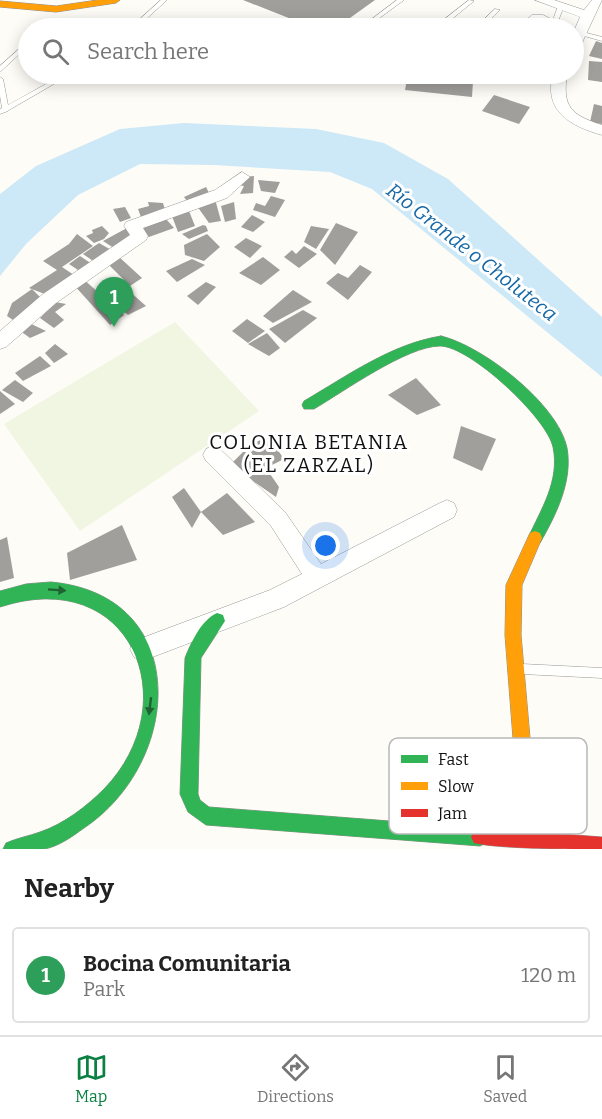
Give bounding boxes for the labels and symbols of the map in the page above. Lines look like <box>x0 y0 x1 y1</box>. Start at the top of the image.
water label: Río Grande o Choluteca <box>382 178 562 326</box>
pin: 1 <box>94 278 134 327</box>
district label: COLONIA BETANIA (EL ZARZAL) <box>209 430 409 477</box>
your location <box>311 531 340 560</box>
one-way arrow <box>48 586 67 595</box>
one-way arrow <box>145 697 154 716</box>
legend <box>389 738 587 834</box>
text: Fast <box>438 750 469 769</box>
text: Slow <box>438 777 474 796</box>
text: Jam <box>437 804 467 823</box>

